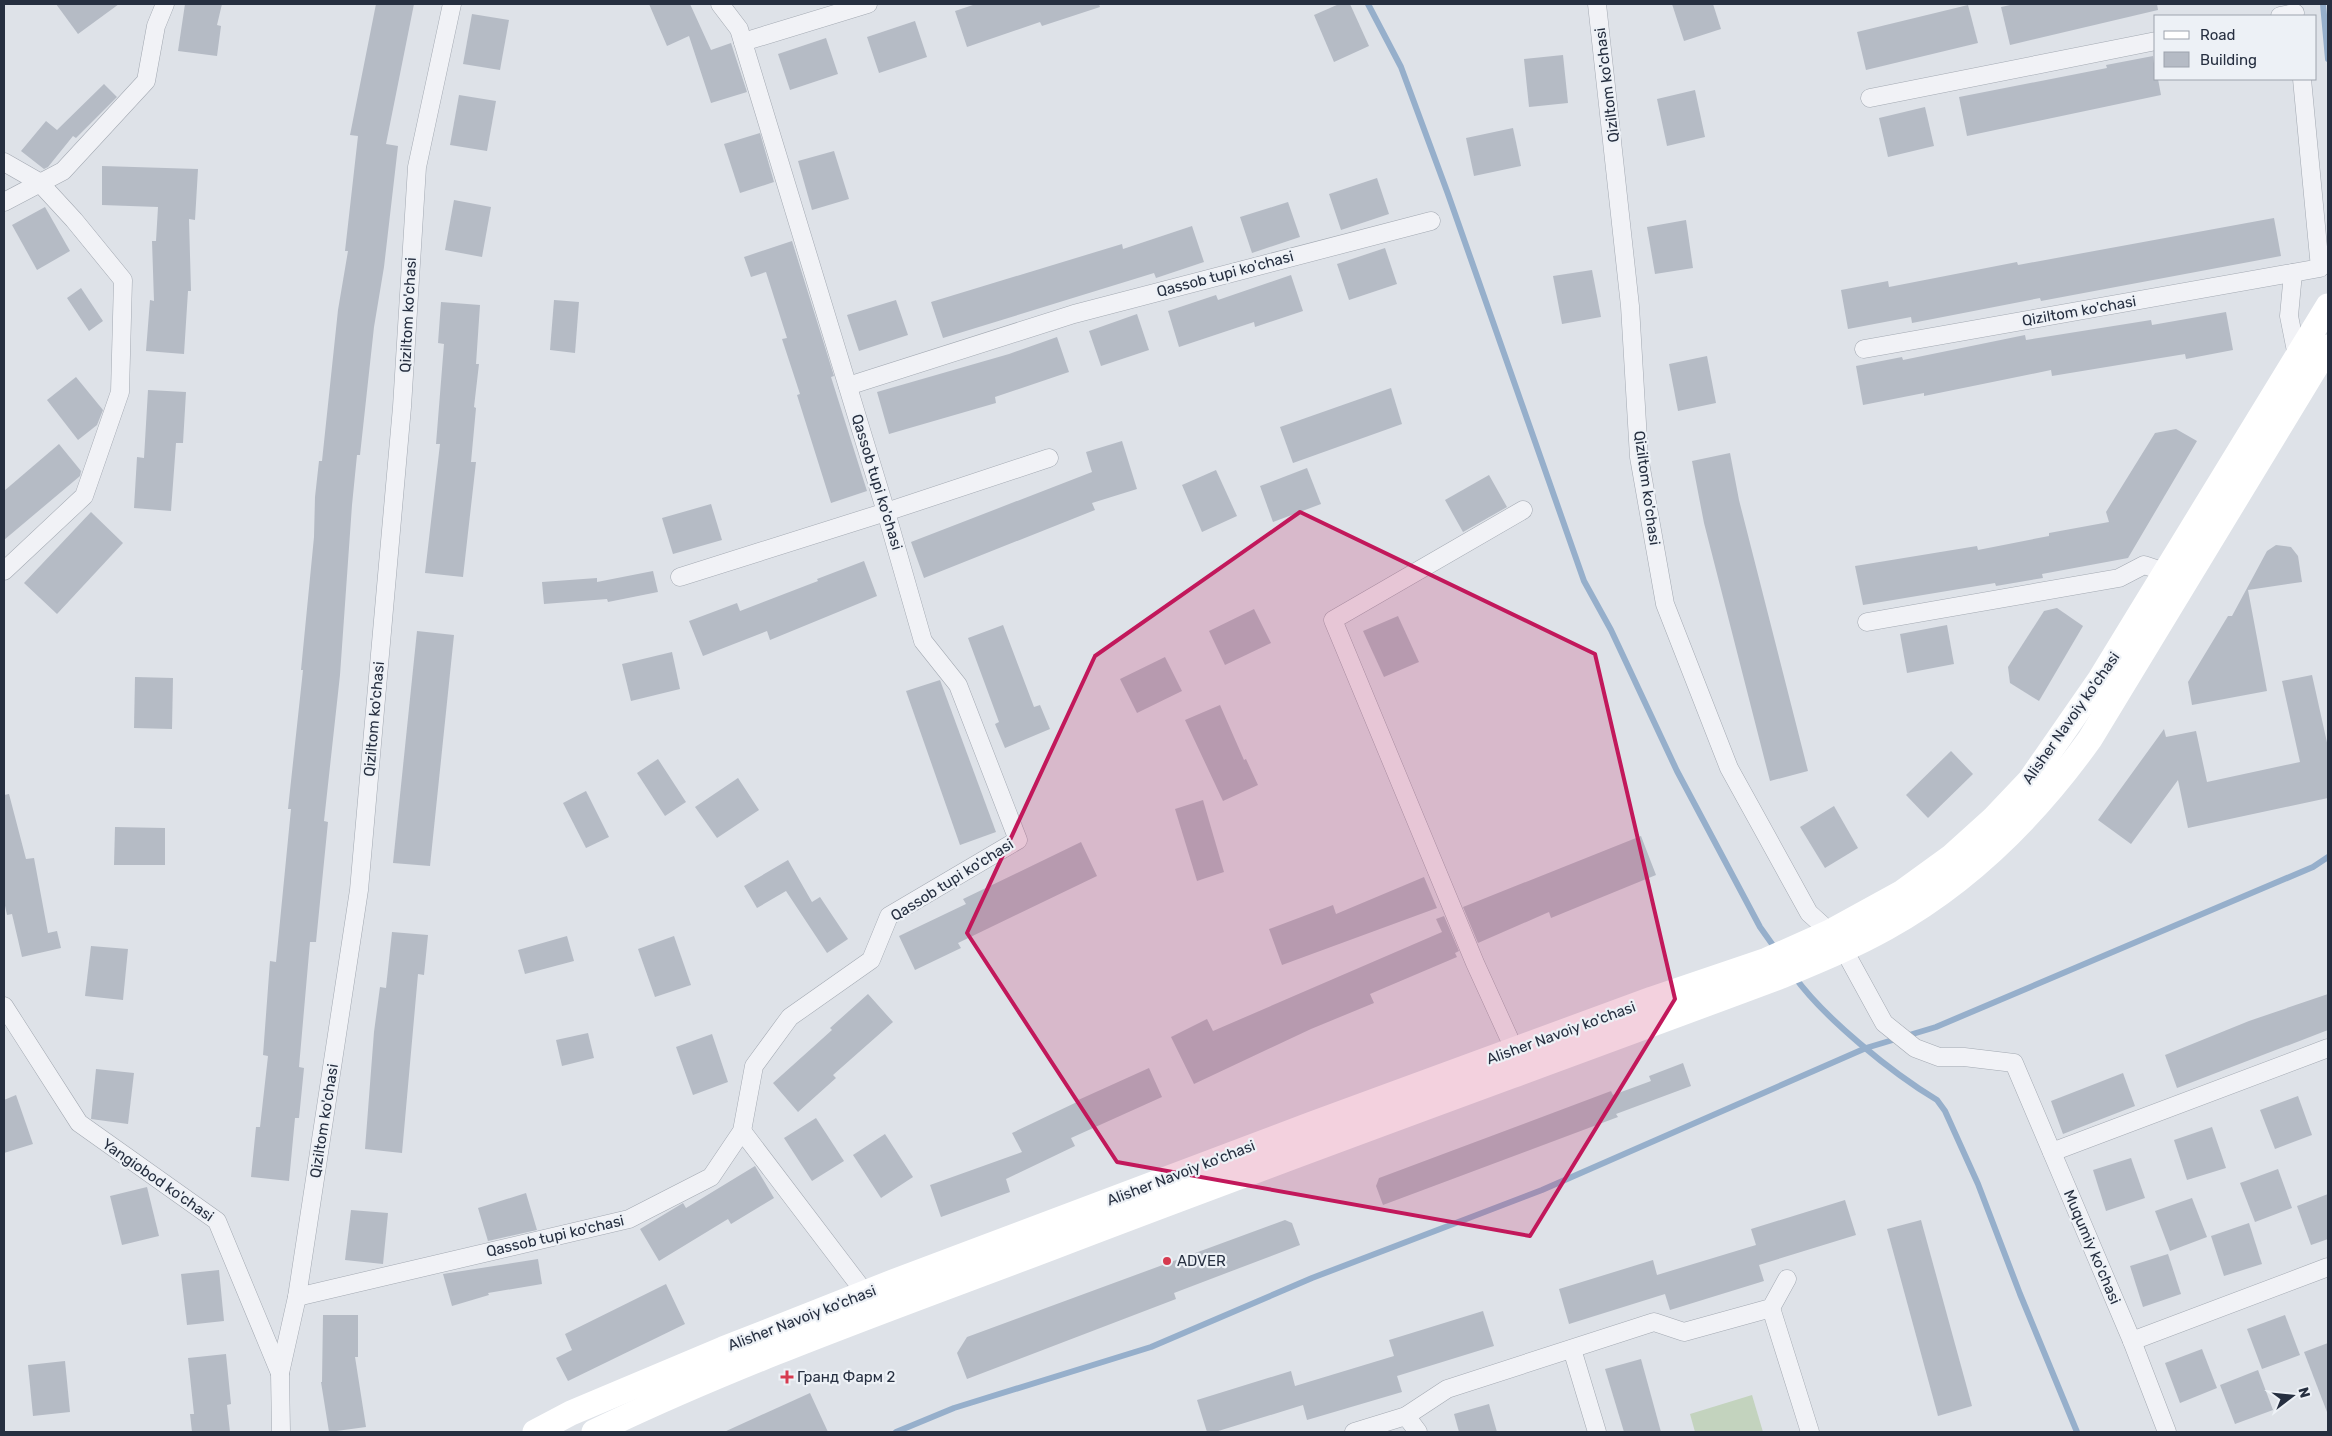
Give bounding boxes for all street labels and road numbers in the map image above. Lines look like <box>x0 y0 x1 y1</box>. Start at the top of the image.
street label: Qiziltom ko'chasi <box>1591 27 1623 143</box>
street label: Qassob tupi ko'chasi <box>1155 247 1295 301</box>
street label: Qiziltom ko'chasi <box>396 257 420 373</box>
street label: Qiziltom ko'chasi <box>2021 292 2137 330</box>
street label: Qassob tupi ko'chasi <box>848 412 906 552</box>
street label: Qiziltom ko'chasi <box>1630 430 1664 546</box>
street label: Alisher Navoiy ko'chasi <box>2019 648 2123 788</box>
street label: Qiziltom ko'chasi <box>360 661 388 777</box>
street label: Qassob tupi ko'chasi <box>887 835 1017 925</box>
street label: Alisher Navoiy ko'chasi <box>1484 998 1638 1068</box>
street label: Qiziltom ko'chasi <box>306 1063 342 1179</box>
street label: Yangiobod ko'chasi <box>99 1135 217 1225</box>
street label: Alisher Navoiy ko'chasi <box>1104 1136 1258 1210</box>
street label: Muqumiy ko'chasi <box>2060 1187 2124 1307</box>
street label: Qassob tupi ko'chasi <box>484 1211 626 1261</box>
street label: Alisher Navoiy ko'chasi <box>725 1281 879 1355</box>

